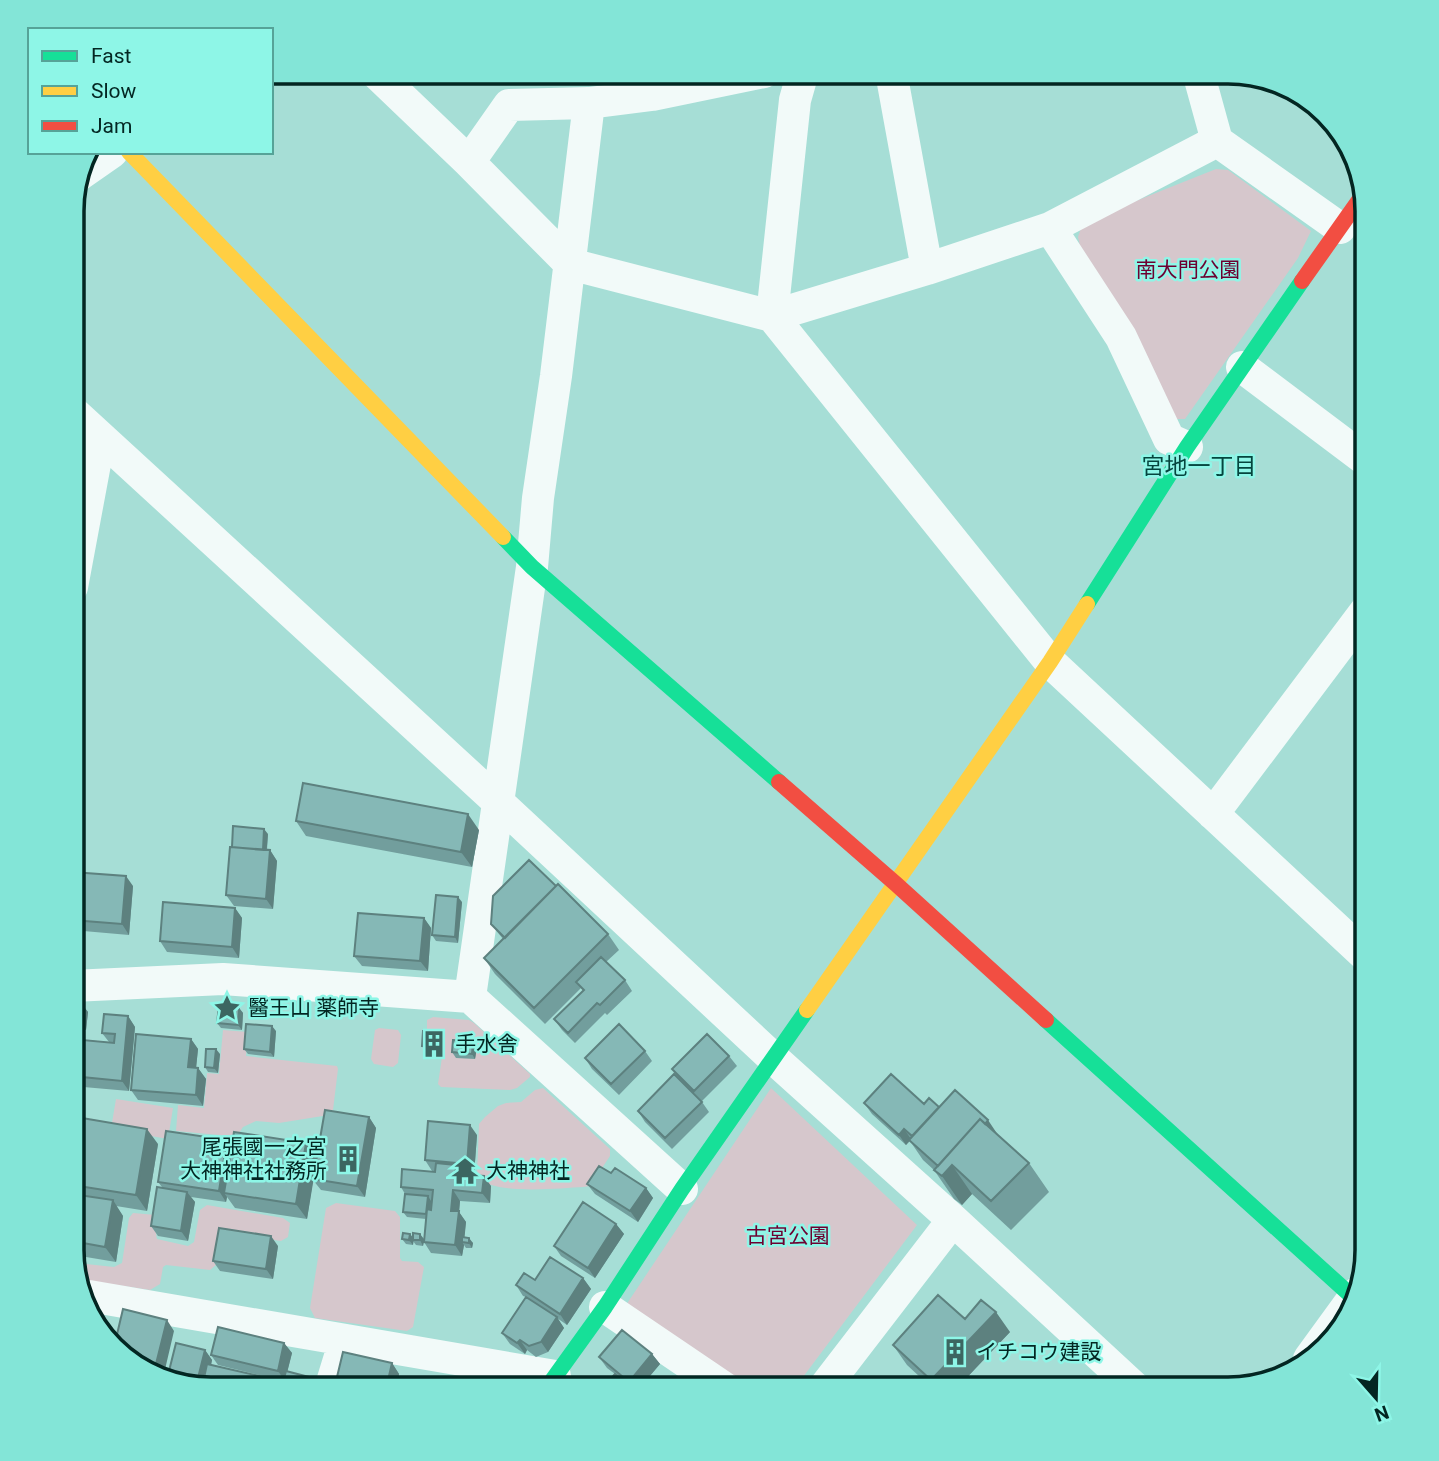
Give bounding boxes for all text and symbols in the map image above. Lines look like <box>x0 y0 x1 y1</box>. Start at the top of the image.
legend <box>28 28 273 154</box>
text: Fast <box>91 44 132 68</box>
text: Slow <box>91 79 137 103</box>
text: Jam <box>91 114 132 138</box>
park label: 南大門公園 <box>1136 258 1241 282</box>
district label: 宮地一丁目 <box>1142 453 1257 480</box>
place icon: 醫王山 薬師寺 <box>212 993 242 1023</box>
place label: 醫王山 薬師寺 <box>248 996 379 1020</box>
building icon: 手水舎 <box>419 1029 449 1059</box>
place label: 手水舎 <box>455 1032 518 1056</box>
place label: 尾張國一之宮 大神神社社務所 <box>180 1135 327 1183</box>
building icon: 尾張國一之宮 大神神社社務所 <box>333 1144 363 1174</box>
temple icon: 大神神社 <box>450 1156 480 1186</box>
place label: 大神神社 <box>486 1159 570 1183</box>
park label: 古宮公園 <box>746 1224 830 1248</box>
building icon: イチコウ建設 <box>940 1337 970 1367</box>
place label: イチコウ建設 <box>976 1340 1101 1364</box>
north arrow <box>1341 1363 1411 1433</box>
text: N <box>1371 1400 1392 1427</box>

